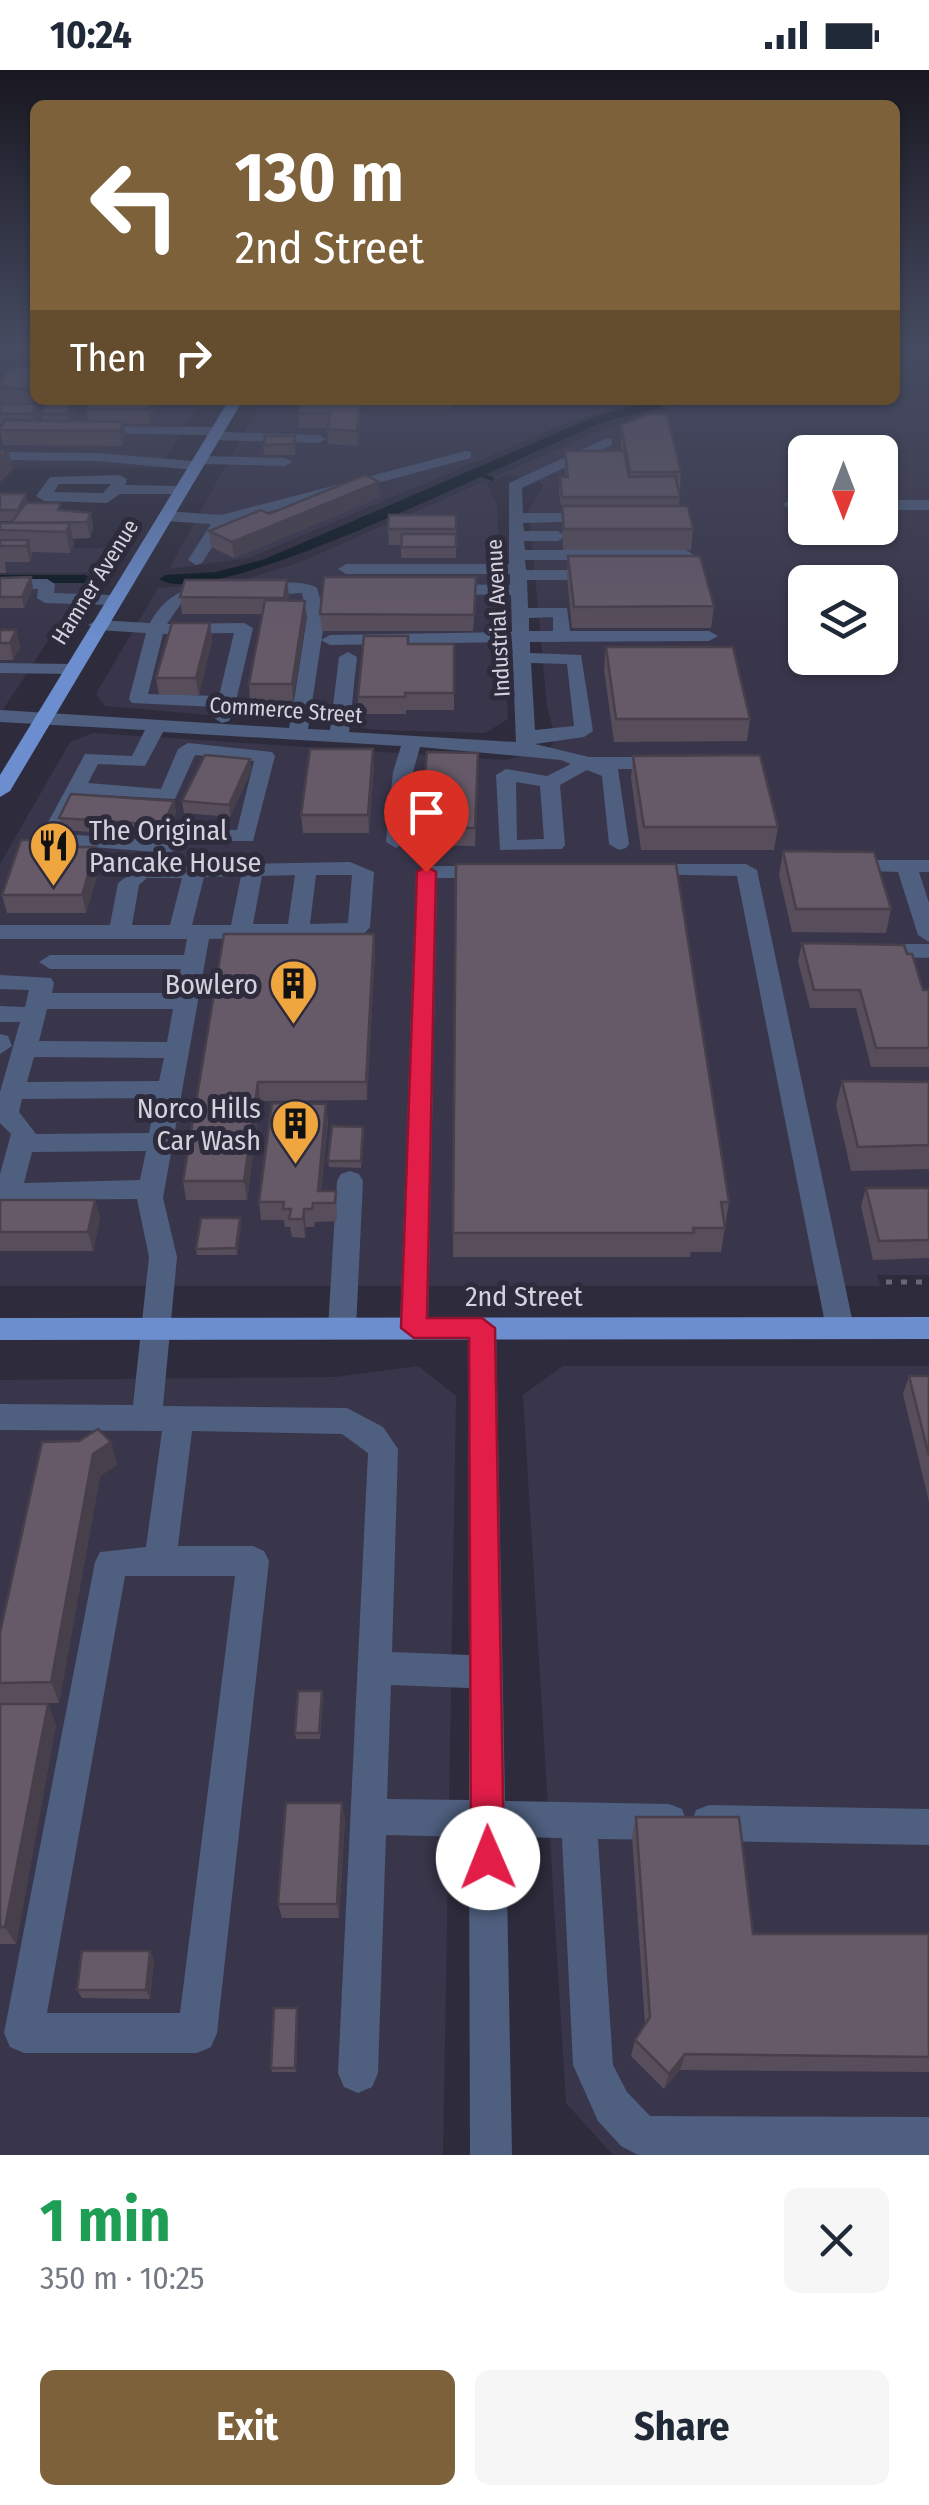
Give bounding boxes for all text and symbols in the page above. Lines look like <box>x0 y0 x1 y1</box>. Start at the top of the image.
text: 10:24 <box>50 12 132 58</box>
text: 130 m <box>235 136 404 220</box>
icon: left <box>70 140 200 270</box>
text: 2nd Street <box>235 221 424 275</box>
icon: right <box>166 330 221 385</box>
text: Then <box>70 335 146 381</box>
north arrow <box>788 435 898 545</box>
map controls <box>788 435 898 675</box>
street label: Hamner Avenue <box>46 514 144 650</box>
street label: Industrial Avenue <box>480 538 516 698</box>
button: layers <box>788 565 898 675</box>
street label: Commerce Street <box>209 691 364 729</box>
pin <box>384 770 469 873</box>
icon: arrive <box>399 785 454 840</box>
place label: The Original Pancake House <box>89 814 261 879</box>
restaurant icon: The Original Pancake House <box>28 820 80 888</box>
building icon: Bowlero <box>267 958 319 1026</box>
place label: Bowlero <box>165 968 258 1001</box>
place label: Norco Hills Car Wash <box>137 1092 261 1157</box>
building icon: Norco Hills Car Wash <box>270 1098 322 1166</box>
street label: 2nd Street <box>465 1280 584 1313</box>
position arrow <box>436 1806 540 1910</box>
text: 1 min <box>40 2185 171 2257</box>
button: close <box>784 2188 889 2293</box>
text: 350 m · 10:25 <box>40 2259 204 2297</box>
button: Exit <box>40 2370 455 2485</box>
button: Share <box>475 2370 889 2485</box>

